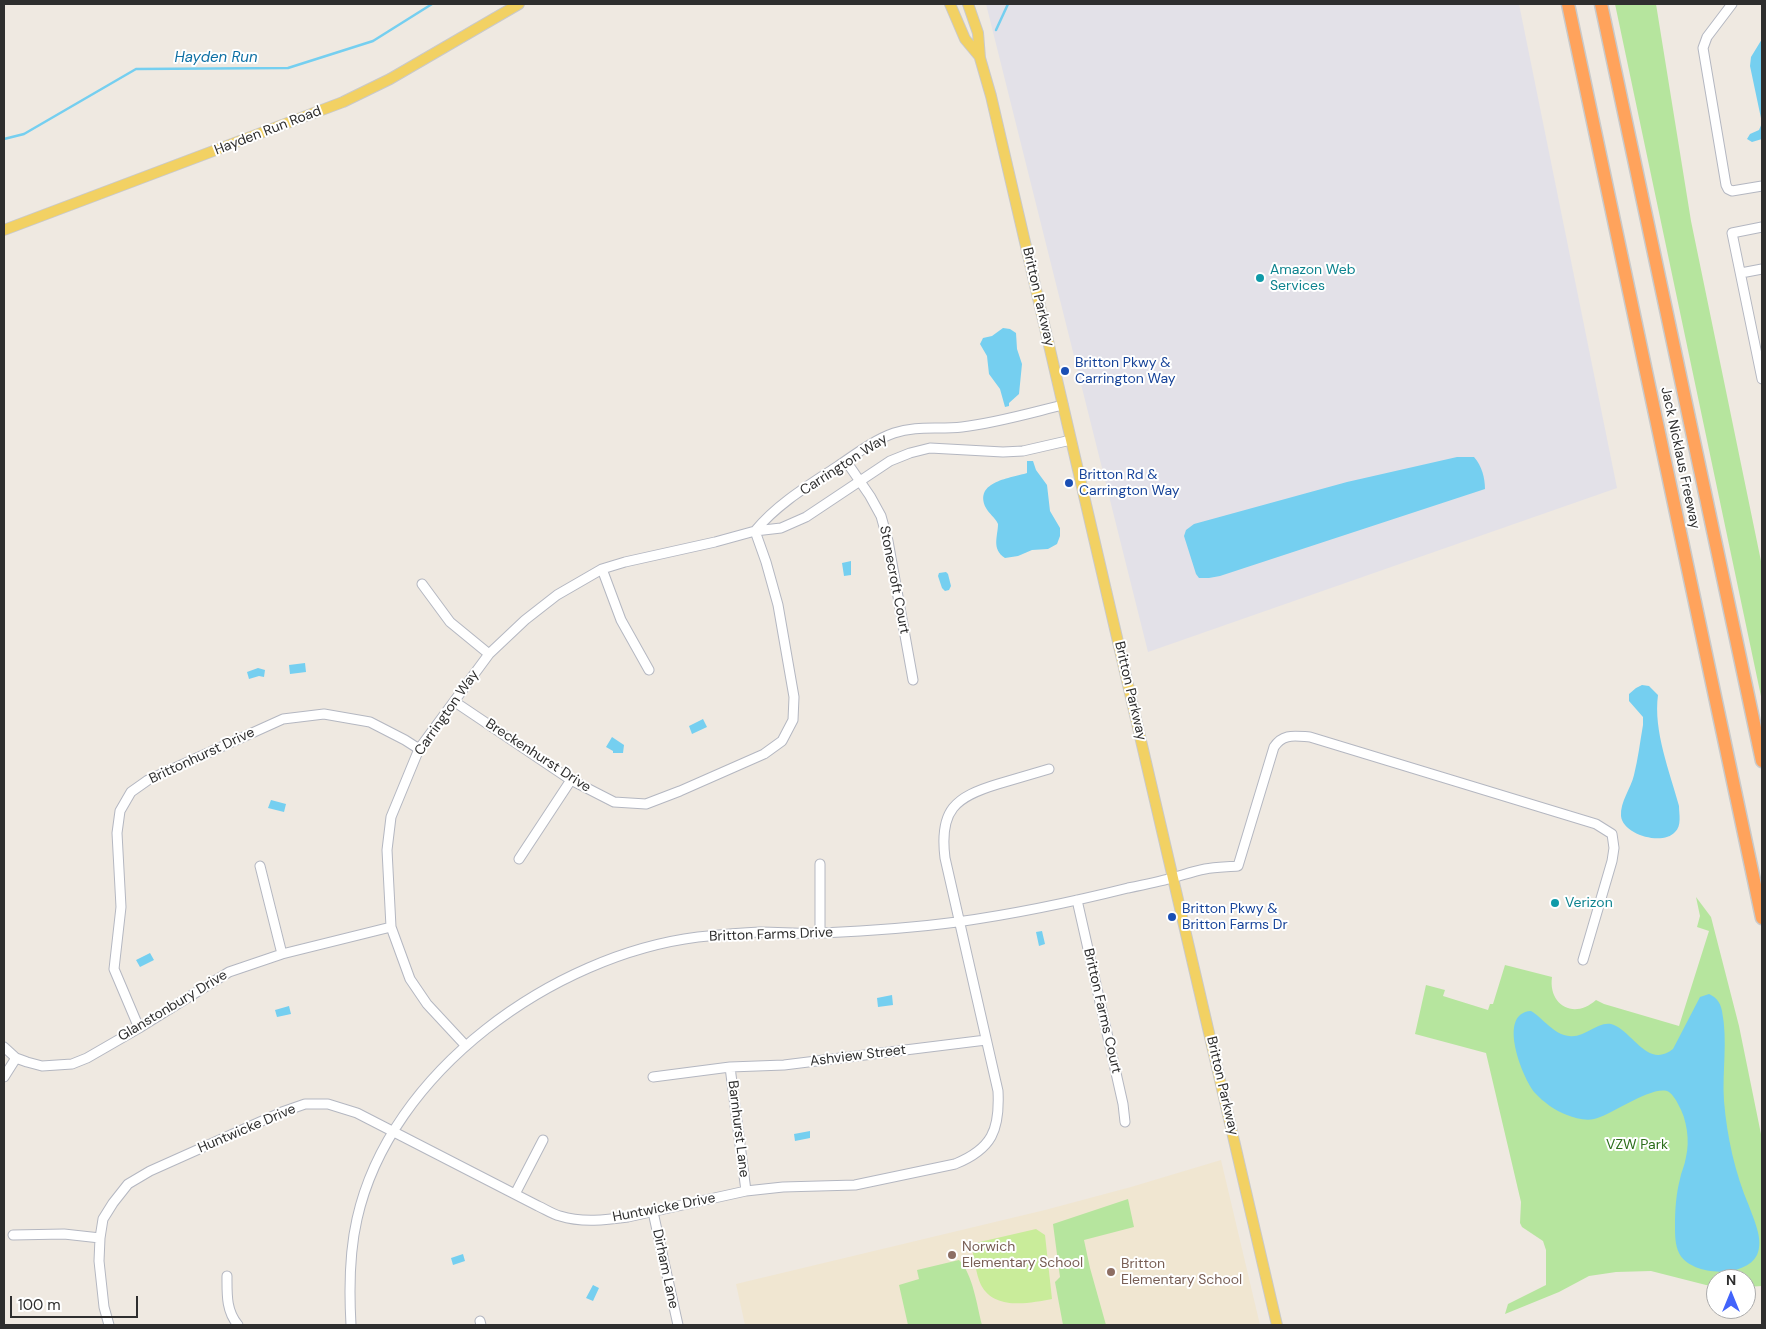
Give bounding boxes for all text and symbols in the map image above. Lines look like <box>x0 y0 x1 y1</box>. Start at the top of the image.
water label: Hayden Run <box>174 49 258 67</box>
street label: Hayden Run Road <box>212 103 324 159</box>
street label: Britton Parkway <box>1018 246 1058 348</box>
place label: Amazon Web Services <box>1270 262 1355 294</box>
marker: Amazon Web Services <box>1254 272 1266 284</box>
place label: Britton Pkwy & Carrington Way <box>1075 355 1176 388</box>
marker: Britton Pkwy & Carrington Way <box>1059 365 1071 377</box>
street label: Jack Nicklaus Freeway <box>1657 385 1703 531</box>
street label: Carrington Way <box>797 431 891 499</box>
place label: Britton Rd & Carrington Way <box>1079 467 1180 500</box>
marker: Britton Rd & Carrington Way <box>1063 477 1075 489</box>
street label: Stonecroft Court <box>875 524 913 636</box>
street label: Britton Parkway <box>1110 640 1150 742</box>
street label: Carrington Way <box>411 667 483 759</box>
street label: Breckenhurst Drive <box>482 716 594 796</box>
street label: Brittonhurst Drive <box>147 724 257 788</box>
place label: Verizon <box>1565 895 1613 911</box>
marker: Verizon <box>1549 897 1561 909</box>
place label: Britton Pkwy & Britton Farms Dr <box>1182 901 1288 934</box>
marker: Britton Pkwy & Britton Farms Dr <box>1166 911 1178 923</box>
street label: Britton Farms Drive <box>709 924 833 946</box>
street label: Britton Farms Court <box>1079 947 1125 1075</box>
street label: Glanstonbury Drive <box>115 967 231 1045</box>
street label: Britton Parkway <box>1202 1035 1242 1137</box>
street label: Ashview Street <box>809 1042 907 1070</box>
street label: Barnhurst Lane <box>724 1080 752 1178</box>
street label: Huntwicke Drive <box>196 1101 298 1157</box>
park label: VZW Park <box>1606 1137 1668 1153</box>
street label: Huntwicke Drive <box>611 1190 717 1226</box>
street label: Dirham Lane <box>648 1228 682 1310</box>
place label: Norwich Elementary School <box>962 1239 1083 1272</box>
marker: Norwich Elementary School <box>946 1249 958 1261</box>
place label: Britton Elementary School <box>1121 1256 1242 1288</box>
marker: Britton Elementary School <box>1105 1266 1117 1278</box>
north arrow <box>1706 1269 1756 1319</box>
text: N <box>1726 1271 1736 1289</box>
scale bar <box>12 1286 140 1318</box>
text: 100 m <box>18 1295 61 1315</box>

